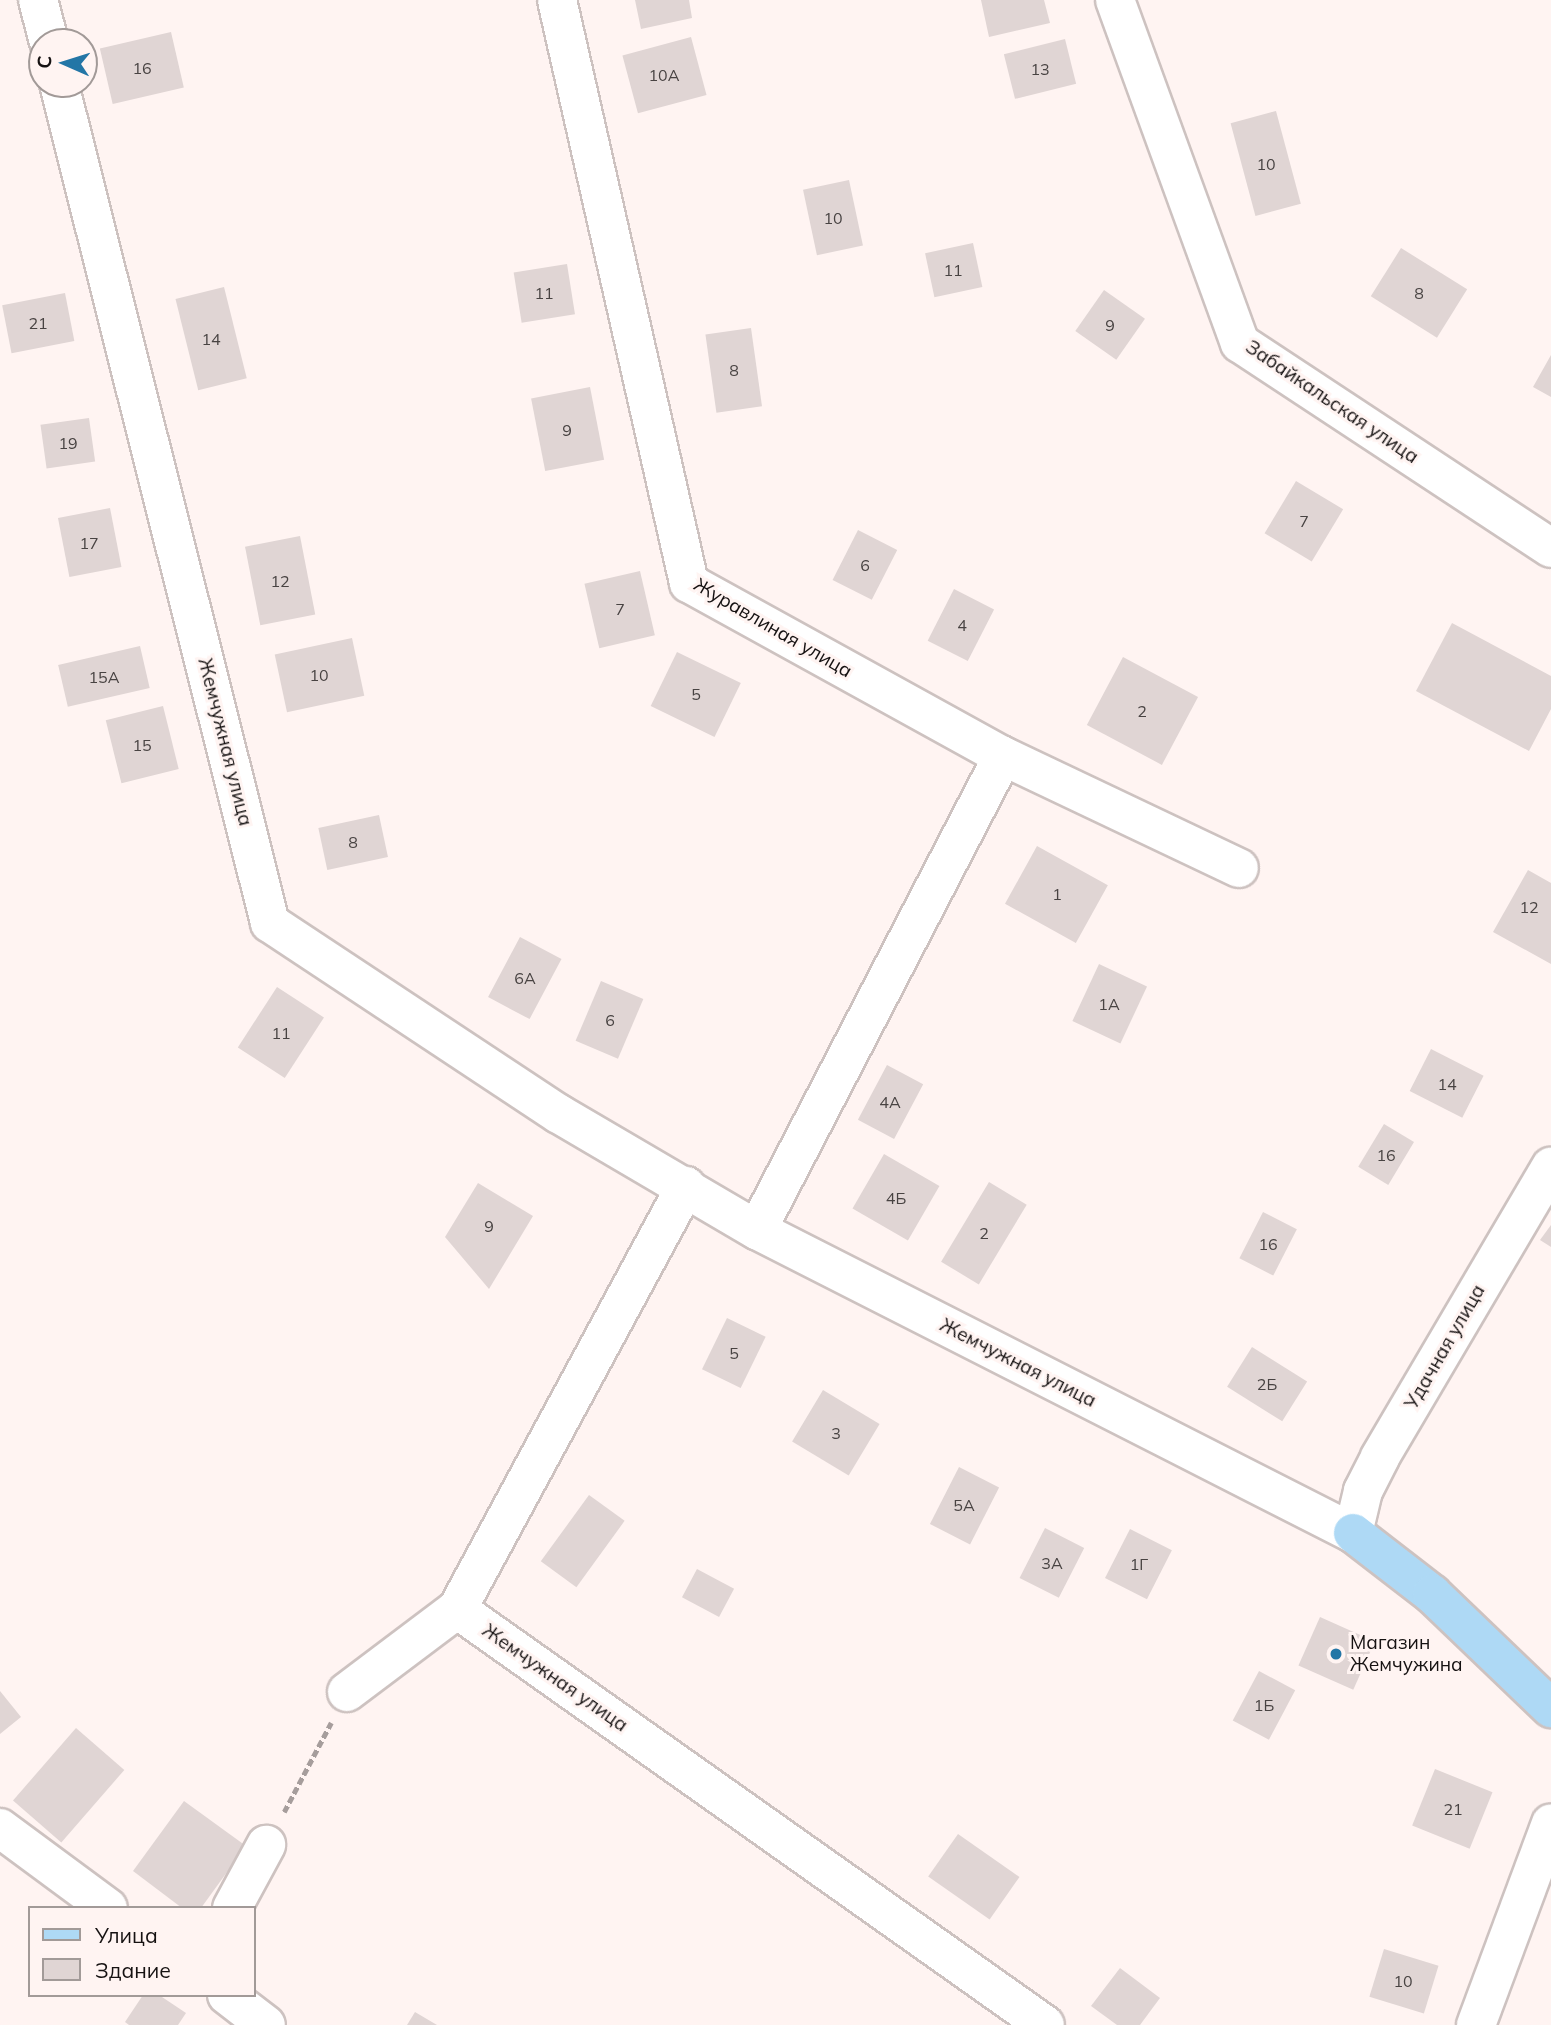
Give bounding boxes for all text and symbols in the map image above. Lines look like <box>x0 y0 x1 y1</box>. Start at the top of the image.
north arrow <box>28 28 98 98</box>
text: С <box>32 55 56 69</box>
house number: 16 <box>132 58 152 78</box>
house number: 13 <box>1030 59 1050 79</box>
house number: 10А <box>649 65 679 85</box>
house number: 10 <box>1256 154 1276 174</box>
house number: 10 <box>823 208 843 228</box>
house number: 11 <box>943 260 963 280</box>
house number: 11 <box>534 283 554 303</box>
house number: 8 <box>1414 283 1424 303</box>
house number: 21 <box>28 313 48 333</box>
house number: 9 <box>1105 315 1115 335</box>
house number: 14 <box>201 329 221 349</box>
street label: Забайкальская улица <box>1241 336 1423 468</box>
house number: 8 <box>729 360 739 380</box>
house number: 9 <box>562 420 572 440</box>
house number: 19 <box>58 433 78 453</box>
house number: 7 <box>1299 511 1309 531</box>
house number: 17 <box>79 533 99 553</box>
house number: 6 <box>860 555 870 575</box>
house number: 12 <box>270 571 290 591</box>
street label: Журавлиная улица <box>690 573 856 683</box>
house number: 7 <box>615 599 625 619</box>
house number: 4 <box>957 615 967 635</box>
street label: Жемчужная улица <box>193 656 257 828</box>
house number: 10 <box>309 665 329 685</box>
house number: 15А <box>89 667 119 687</box>
house number: 5 <box>691 684 701 704</box>
house number: 2 <box>1137 701 1147 721</box>
house number: 15 <box>132 735 152 755</box>
house number: 8 <box>348 832 358 852</box>
house number: 1 <box>1052 884 1062 904</box>
house number: 12 <box>1519 897 1539 917</box>
house number: 6А <box>514 968 536 988</box>
house number: 1А <box>1098 994 1120 1014</box>
house number: 6 <box>605 1010 615 1030</box>
house number: 11 <box>271 1023 291 1043</box>
house number: 14 <box>1437 1074 1457 1094</box>
house number: 4А <box>879 1092 901 1112</box>
house number: 16 <box>1376 1145 1396 1165</box>
house number: 4Б <box>886 1188 906 1208</box>
house number: 9 <box>484 1216 494 1236</box>
house number: 2 <box>979 1223 989 1243</box>
house number: 16 <box>1258 1234 1278 1254</box>
street label: Удачная улица <box>1400 1281 1490 1413</box>
street label: Жемчужная улица <box>936 1314 1100 1412</box>
house number: 5 <box>729 1343 739 1363</box>
house number: 2Б <box>1257 1374 1277 1394</box>
house number: 3 <box>831 1423 841 1443</box>
house number: 5А <box>953 1495 975 1515</box>
house number: 3А <box>1041 1553 1063 1573</box>
house number: 1Г <box>1130 1554 1148 1574</box>
street label: Жемчужная улица <box>478 1619 632 1737</box>
place label: Магазин Жемчужина <box>1350 1632 1463 1676</box>
marker: Магазин Жемчужина <box>1328 1646 1344 1662</box>
house number: 1Б <box>1254 1695 1274 1715</box>
house number: 21 <box>1443 1799 1463 1819</box>
legend <box>28 1906 256 1997</box>
text: Улица <box>95 1922 158 1948</box>
text: Здание <box>95 1957 171 1983</box>
house number: 10 <box>1393 1971 1413 1991</box>

